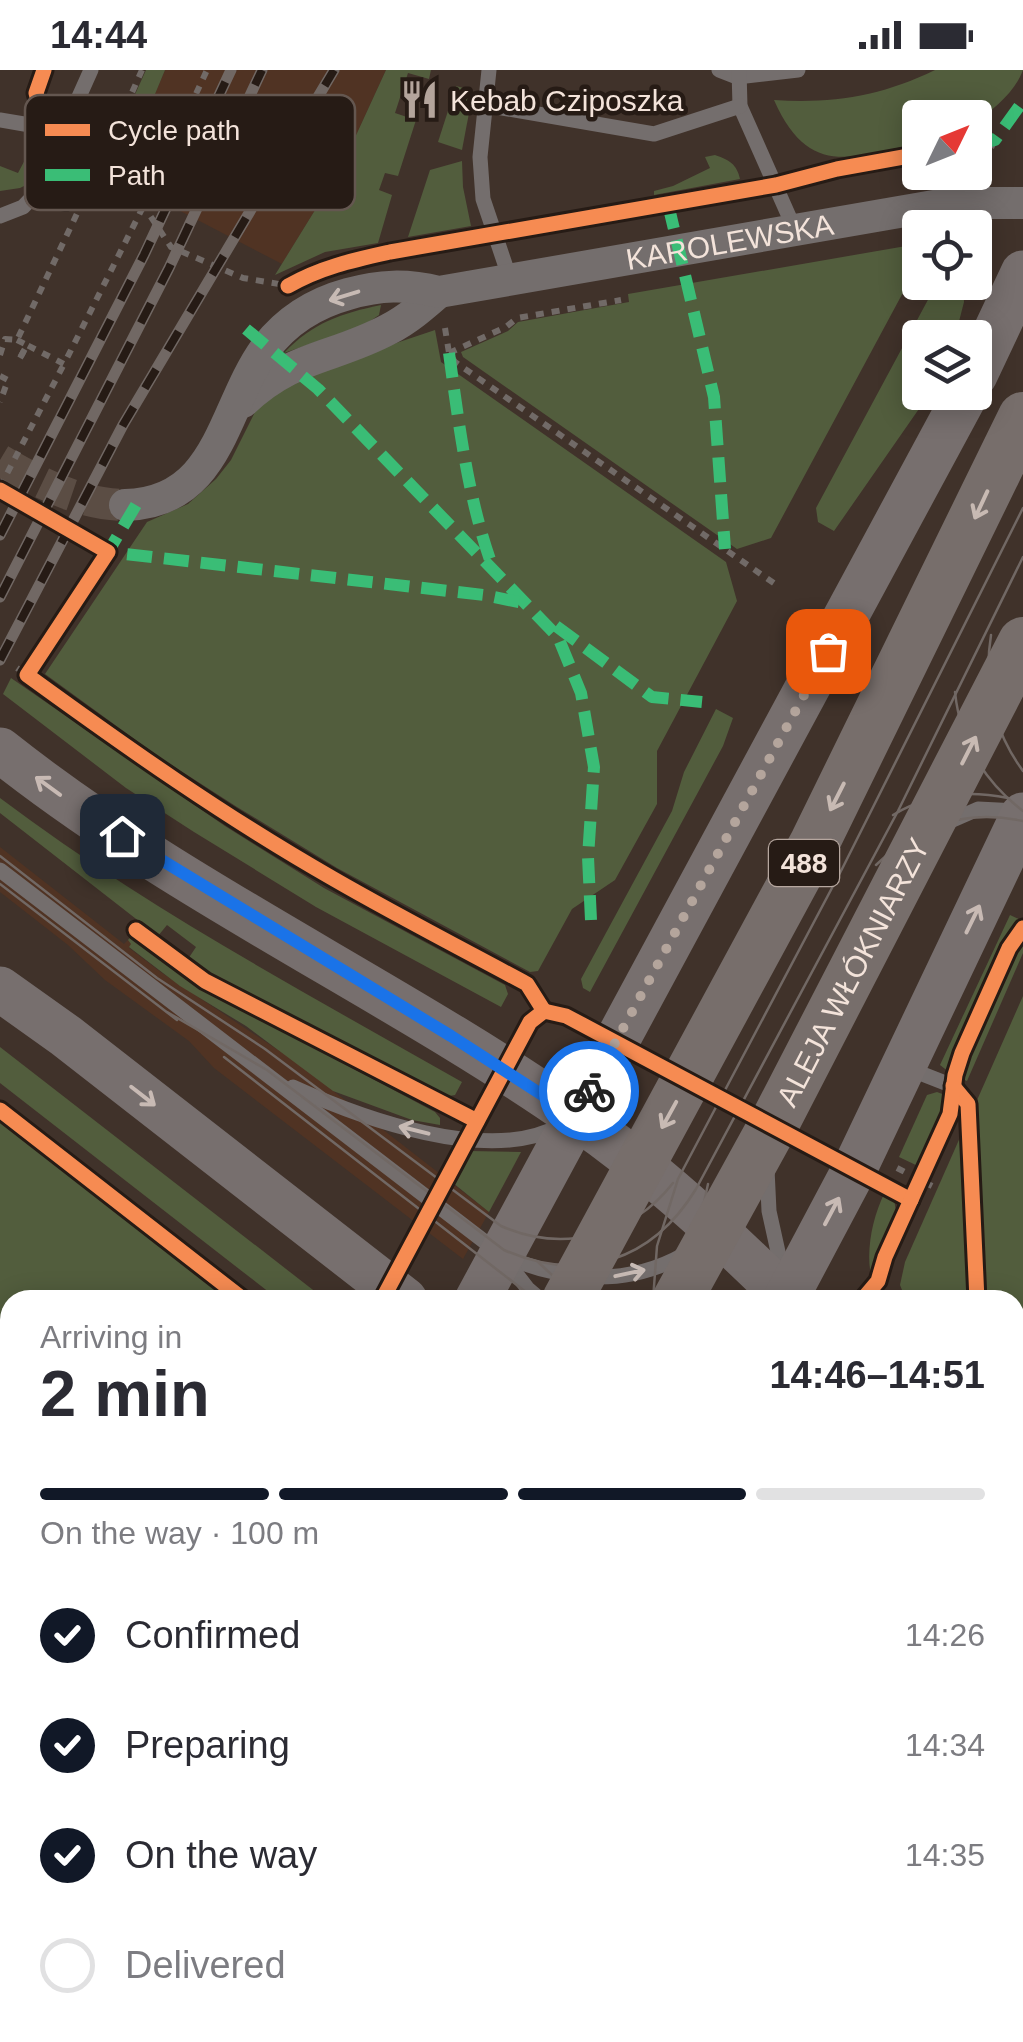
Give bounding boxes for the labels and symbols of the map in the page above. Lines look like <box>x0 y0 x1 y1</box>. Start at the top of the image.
restaurant icon: Kebab Cziposzka <box>399 79 441 121</box>
place label: Kebab Cziposzka <box>450 84 684 117</box>
legend <box>25 95 355 210</box>
north arrow <box>902 100 992 190</box>
text: Cycle path <box>108 115 240 146</box>
text: Path <box>108 160 166 191</box>
street label: KAROLEWSKA <box>623 207 836 276</box>
one-way arrow <box>328 288 360 306</box>
one-way arrow <box>971 489 990 519</box>
pin <box>786 609 871 694</box>
one-way arrow <box>960 736 979 766</box>
one-way arrow <box>35 776 62 797</box>
one-way arrow <box>827 781 846 811</box>
pin <box>80 794 165 879</box>
street label: ALEJA WŁÓKNIARZY <box>770 833 935 1111</box>
road number: 488 <box>769 840 839 886</box>
one-way arrow <box>965 905 984 935</box>
courier <box>539 1041 639 1141</box>
one-way arrow <box>130 1084 156 1106</box>
one-way arrow <box>659 1100 679 1129</box>
one-way arrow <box>399 1120 430 1139</box>
one-way arrow <box>823 1197 842 1227</box>
one-way arrow <box>613 1263 645 1282</box>

